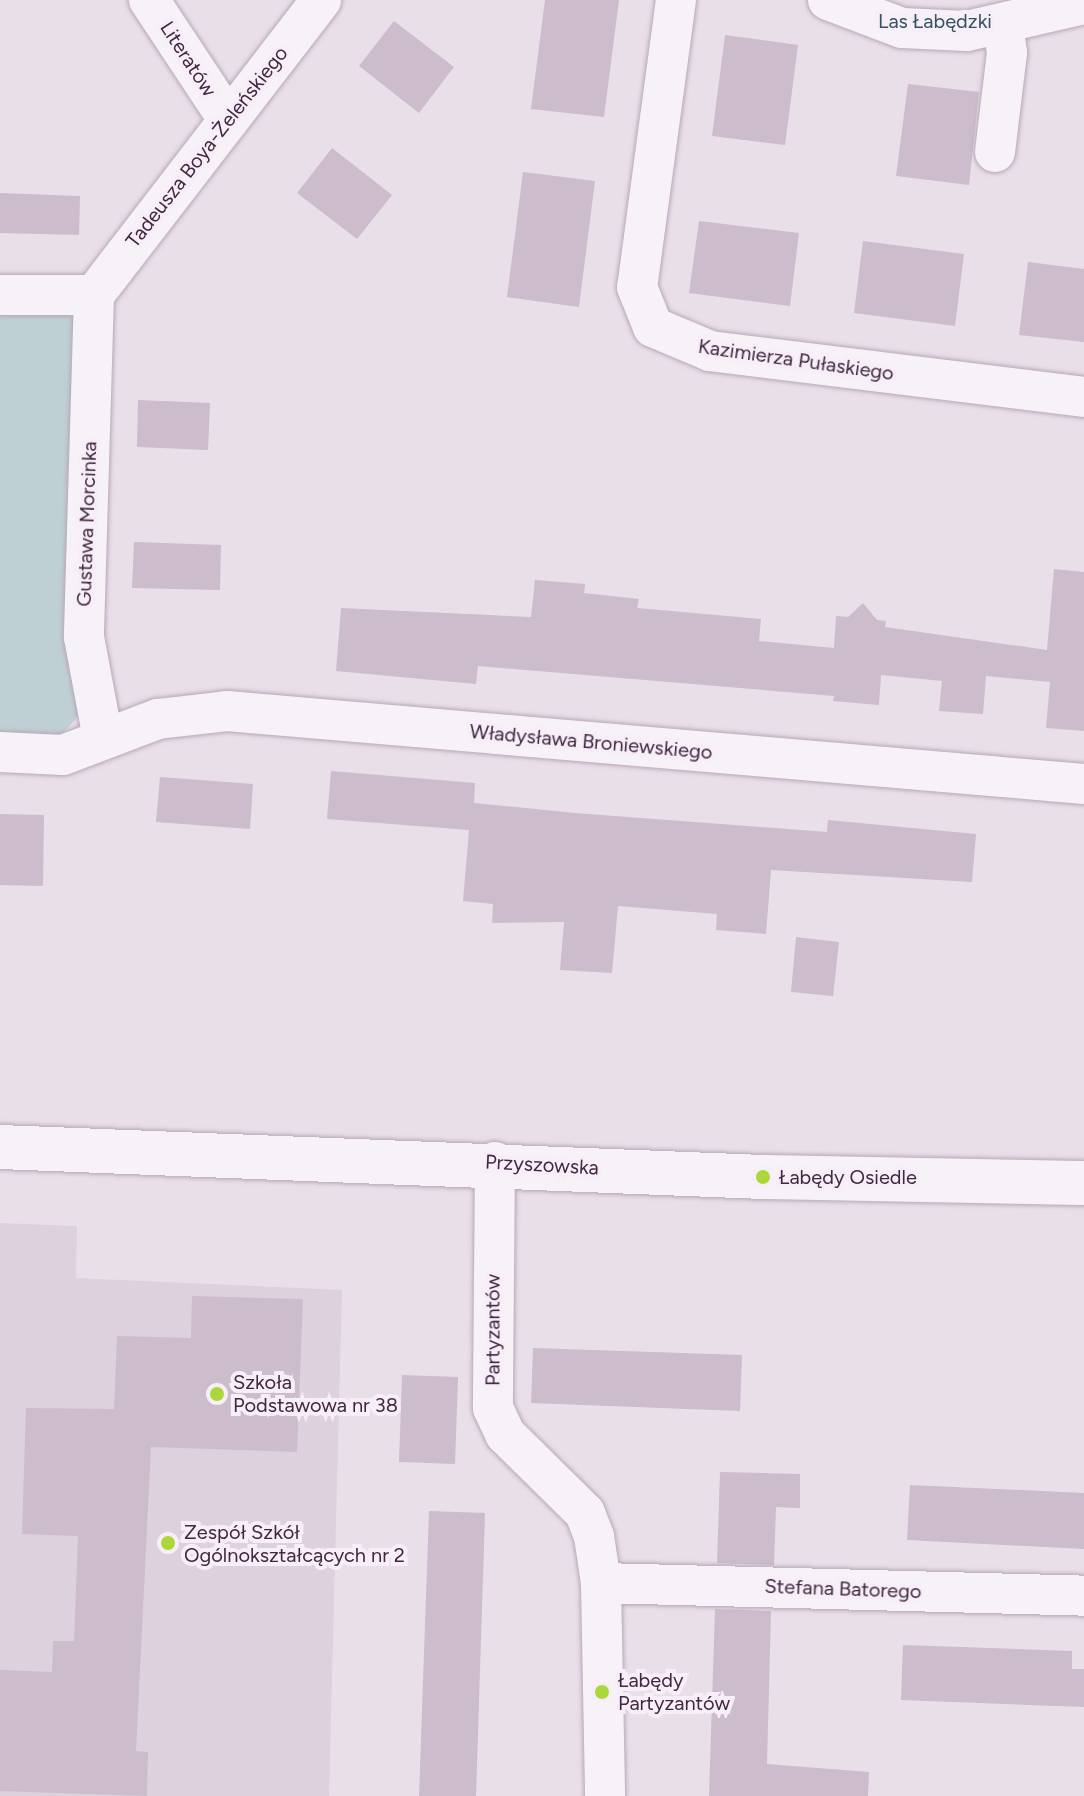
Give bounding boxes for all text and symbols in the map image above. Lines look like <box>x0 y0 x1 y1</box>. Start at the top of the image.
park label: Las Łabędzki <box>878 9 992 33</box>
street label: Literatów <box>155 17 221 101</box>
street label: Tadeusza Boya-Żeleńskiego <box>121 42 293 252</box>
street label: Kazimierza Pułaskiego <box>697 334 895 386</box>
street label: Gustawa Morcinka <box>72 441 102 607</box>
street label: Władysława Broniewskiego <box>469 719 713 765</box>
street label: Przyszowska <box>485 1150 599 1180</box>
place label: Łabędy Osiedle <box>779 1165 917 1189</box>
marker: Łabędy Osiedle <box>754 1168 772 1186</box>
street label: Partyzantów <box>481 1274 505 1386</box>
place label: Szkoła Podstawowa nr 38 <box>233 1370 398 1417</box>
marker: Szkoła Podstawowa nr 38 <box>208 1385 226 1403</box>
place label: Zespół Szkół Ogólnokształcących nr 2 <box>184 1520 405 1567</box>
marker: Zespół Szkół Ogólnokształcących nr 2 <box>159 1534 177 1552</box>
street label: Stefana Batorego <box>764 1574 922 1604</box>
place label: Łabędy Partyzantów <box>618 1668 730 1715</box>
marker: Łabędy Partyzantów <box>593 1683 611 1701</box>

